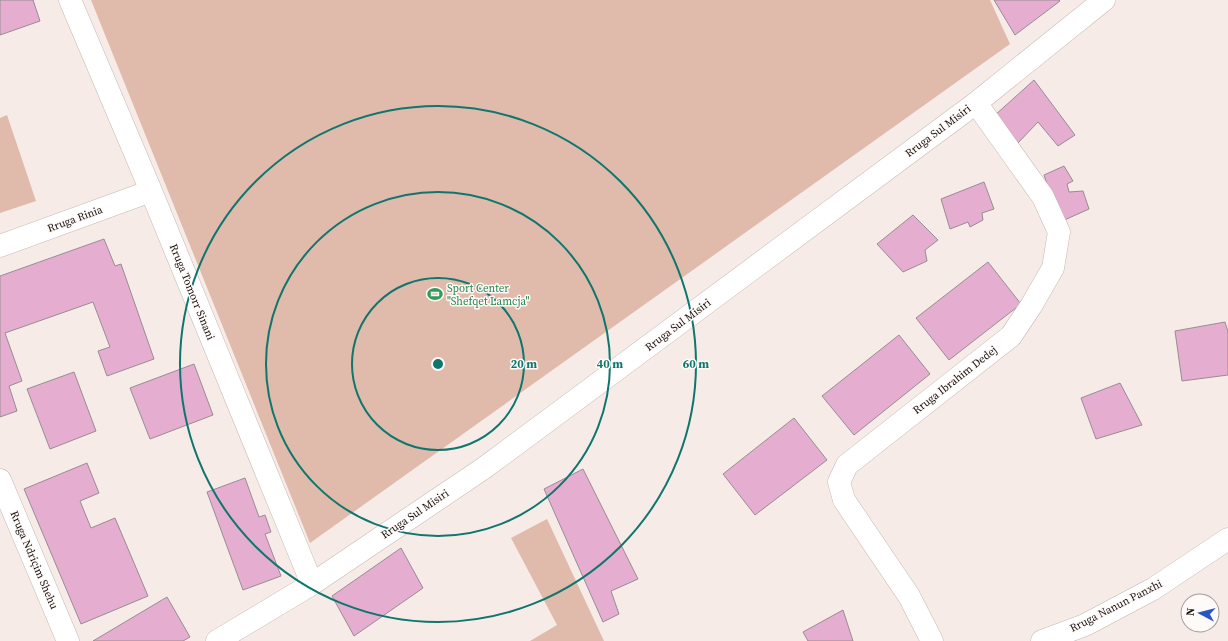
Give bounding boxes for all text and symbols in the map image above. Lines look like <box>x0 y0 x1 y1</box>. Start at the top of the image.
street label: Rruga Sul Misiri <box>902 101 974 161</box>
street label: Rruga Rinia <box>45 202 105 236</box>
street label: Rruga Tomorr Sinani <box>166 242 218 342</box>
place label: Sport Center "Shefqet Lamcja" <box>447 281 529 309</box>
sports icon: Sport Center "Shefqet Lamcja" <box>426 285 444 303</box>
street label: Rruga Sul Misiri <box>642 295 714 355</box>
street label: Rruga Ibrahim Dedej <box>910 342 1000 418</box>
text: 20 m <box>511 356 537 372</box>
text: 40 m <box>597 356 623 372</box>
text: 60 m <box>683 356 709 372</box>
centre of rings <box>431 357 445 371</box>
street label: Rruga Sul Misiri <box>378 486 452 542</box>
street label: Rruga Ndriçim Shehu <box>6 508 62 612</box>
street label: Rruga Nanun Panxhi <box>1067 576 1165 636</box>
north arrow <box>1180 593 1220 633</box>
text: N <box>1183 607 1199 617</box>

